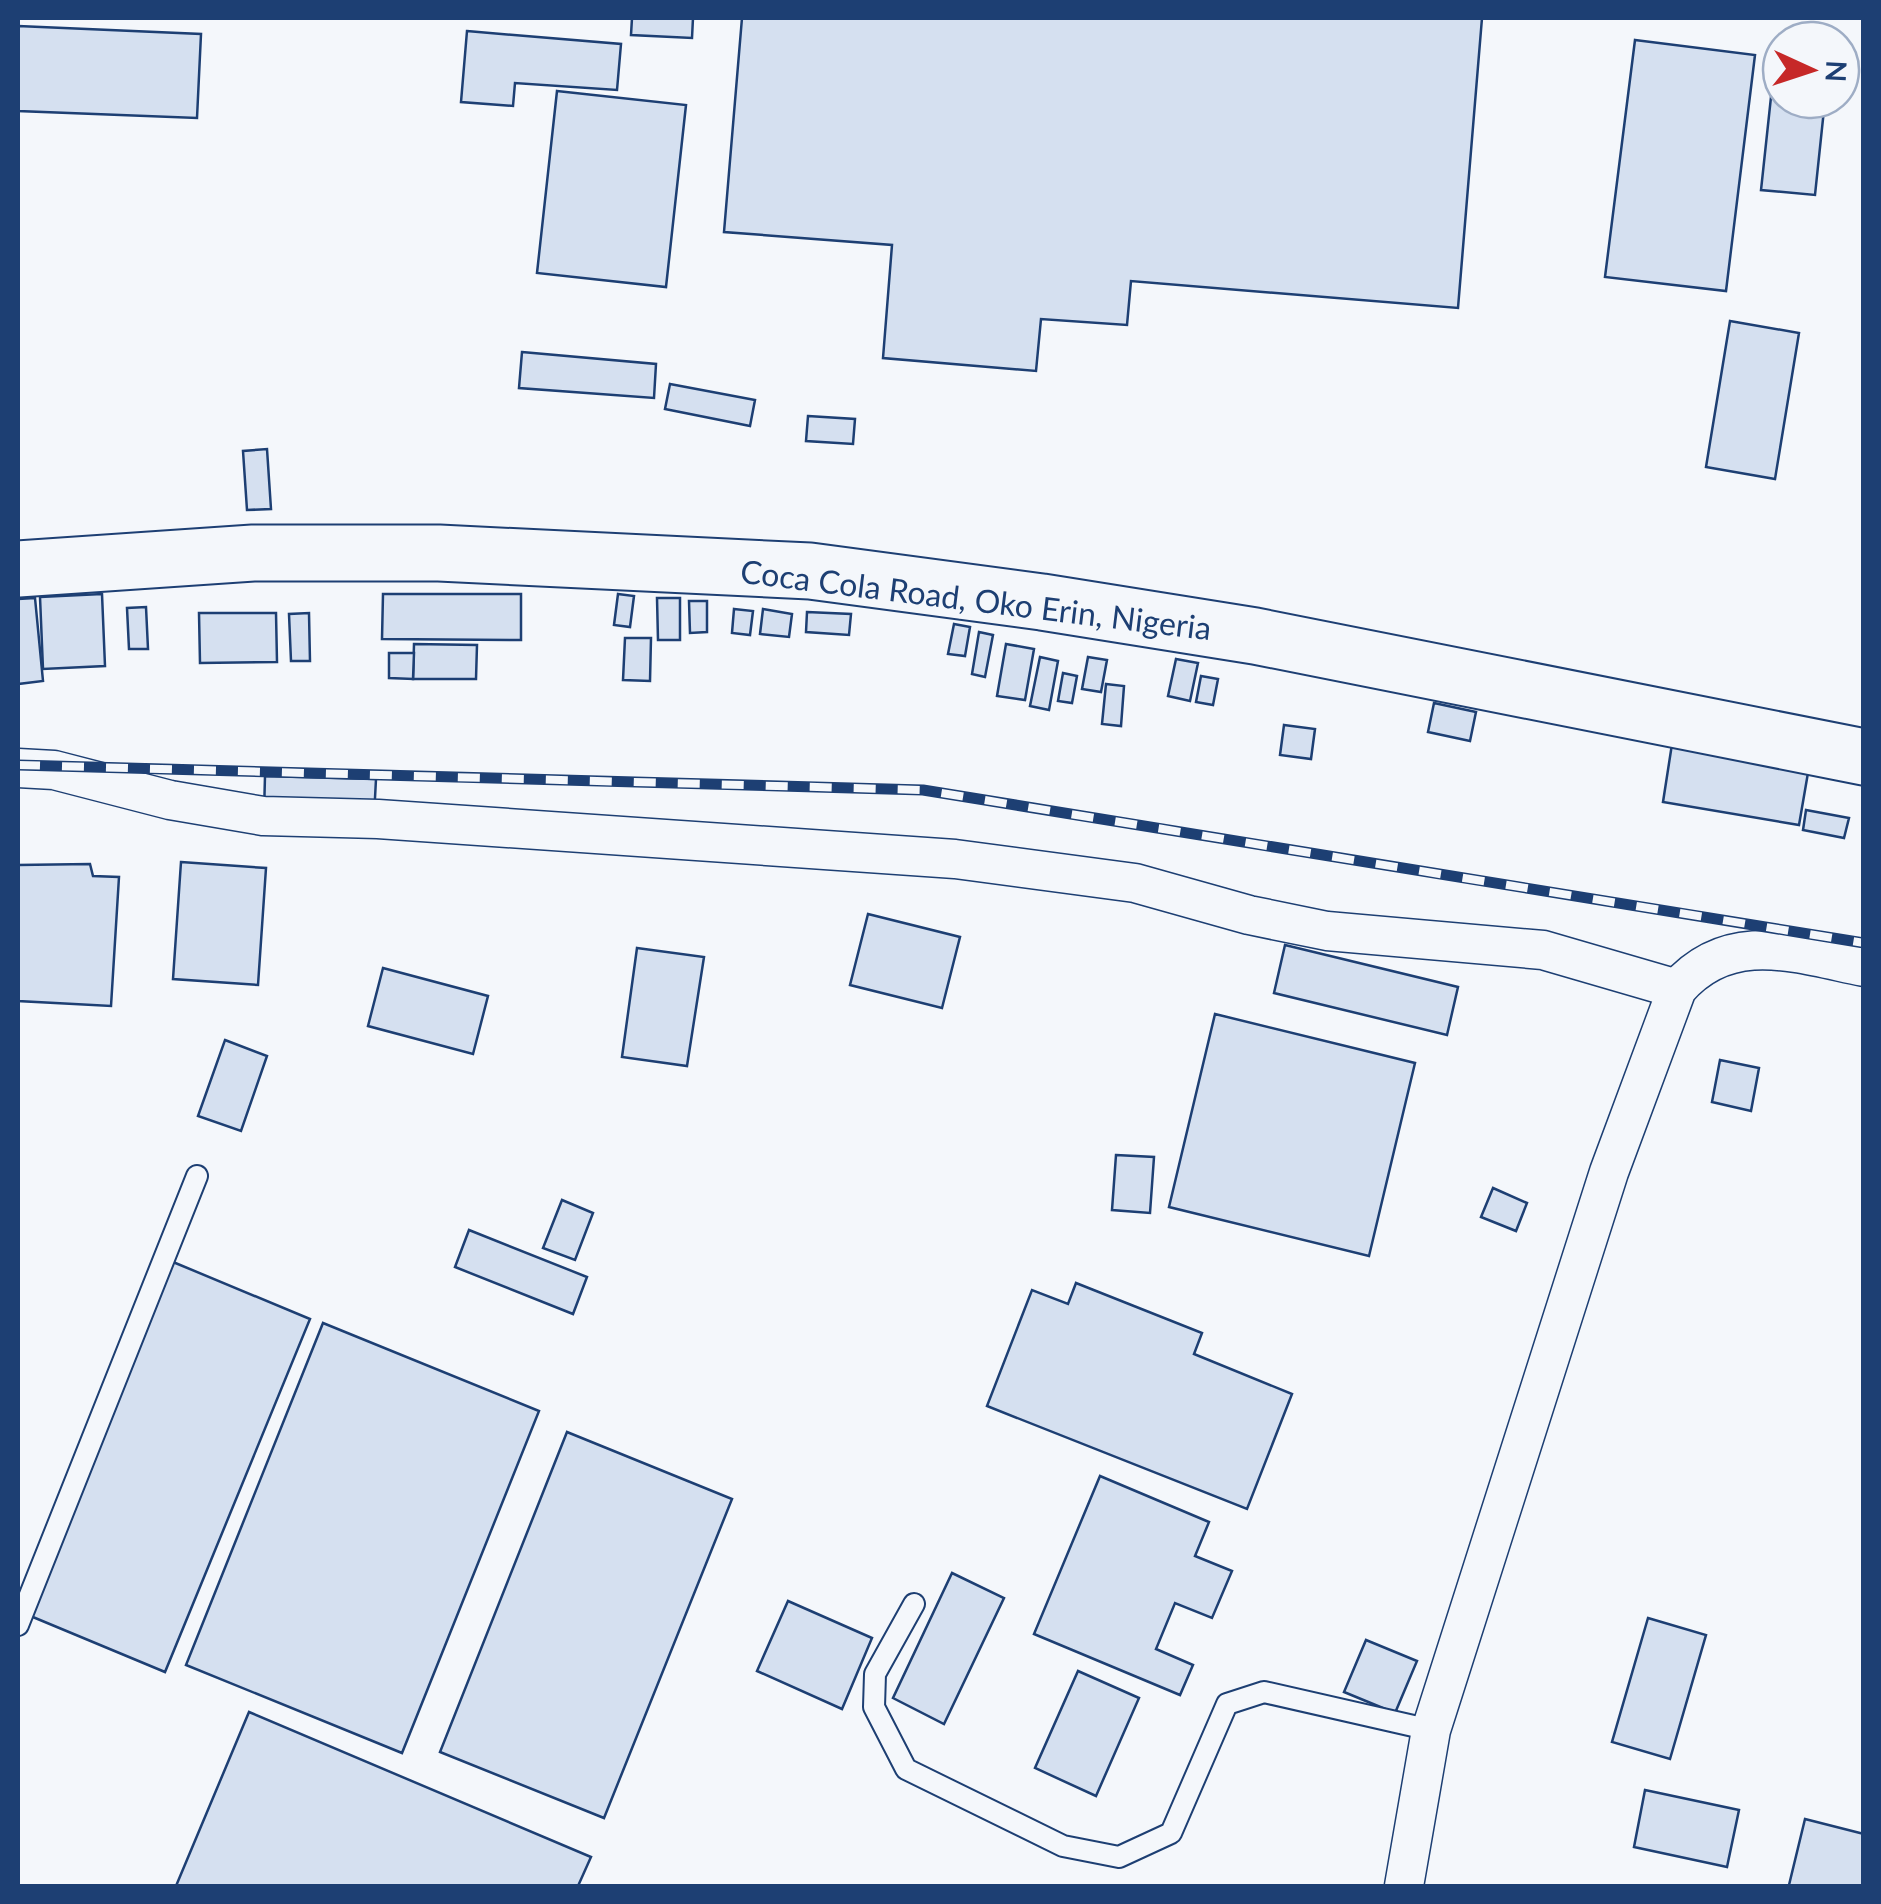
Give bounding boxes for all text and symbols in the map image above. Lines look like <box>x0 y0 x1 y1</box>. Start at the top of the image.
north arrow <box>1761 20 1861 120</box>
text: N <box>1819 60 1855 83</box>
street label: Coca Cola Road, Oko Erin, Nigeria <box>738 551 1214 647</box>

